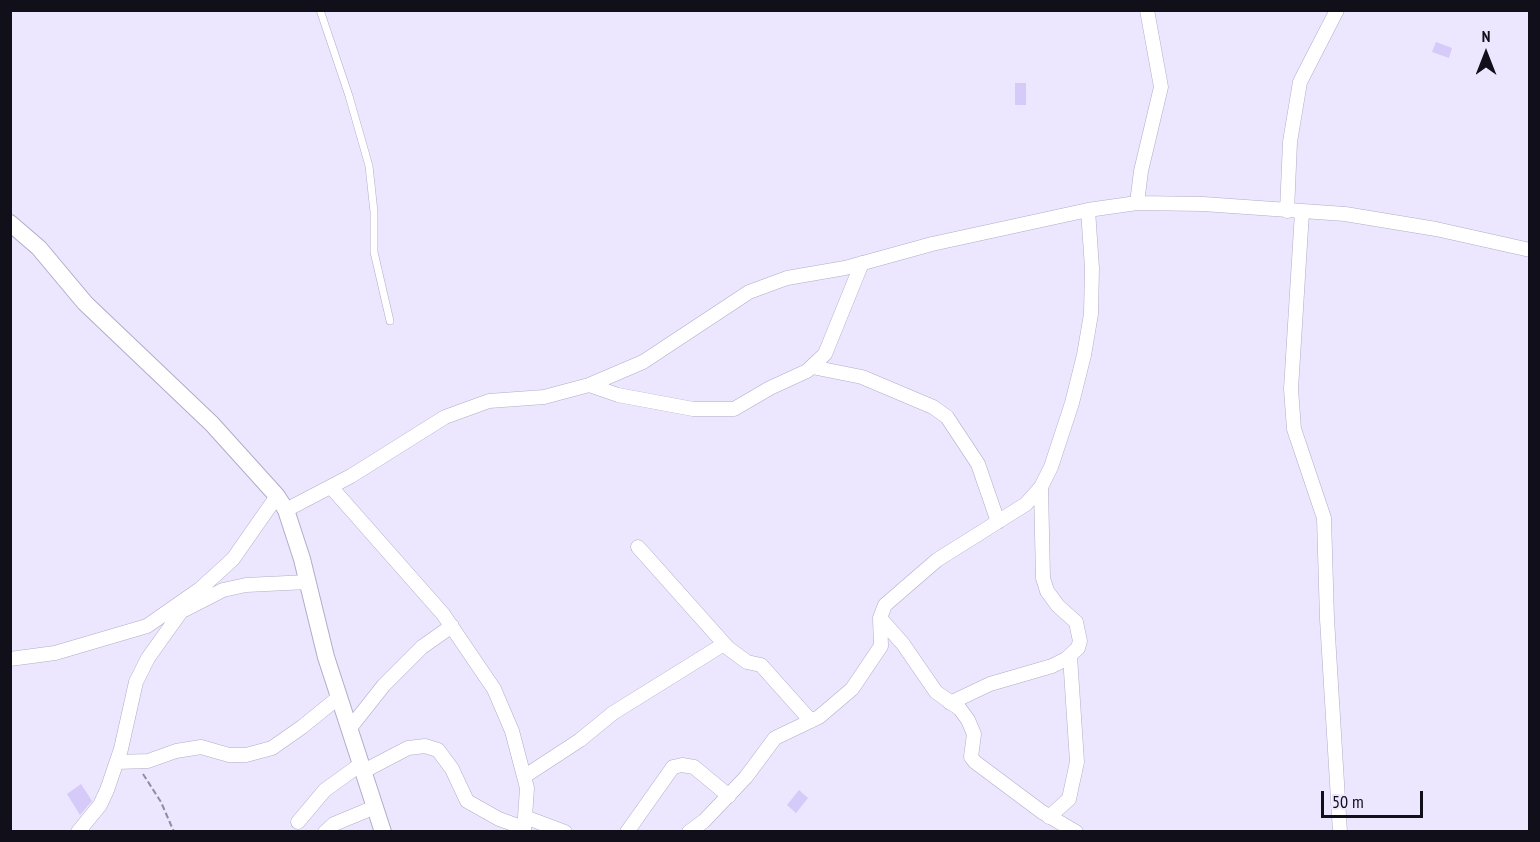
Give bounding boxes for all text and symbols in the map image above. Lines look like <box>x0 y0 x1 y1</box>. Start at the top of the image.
north arrow <box>1456 24 1516 84</box>
text: N <box>1482 26 1490 46</box>
scale bar <box>1324 779 1426 817</box>
text: 50 m <box>1332 790 1364 813</box>

